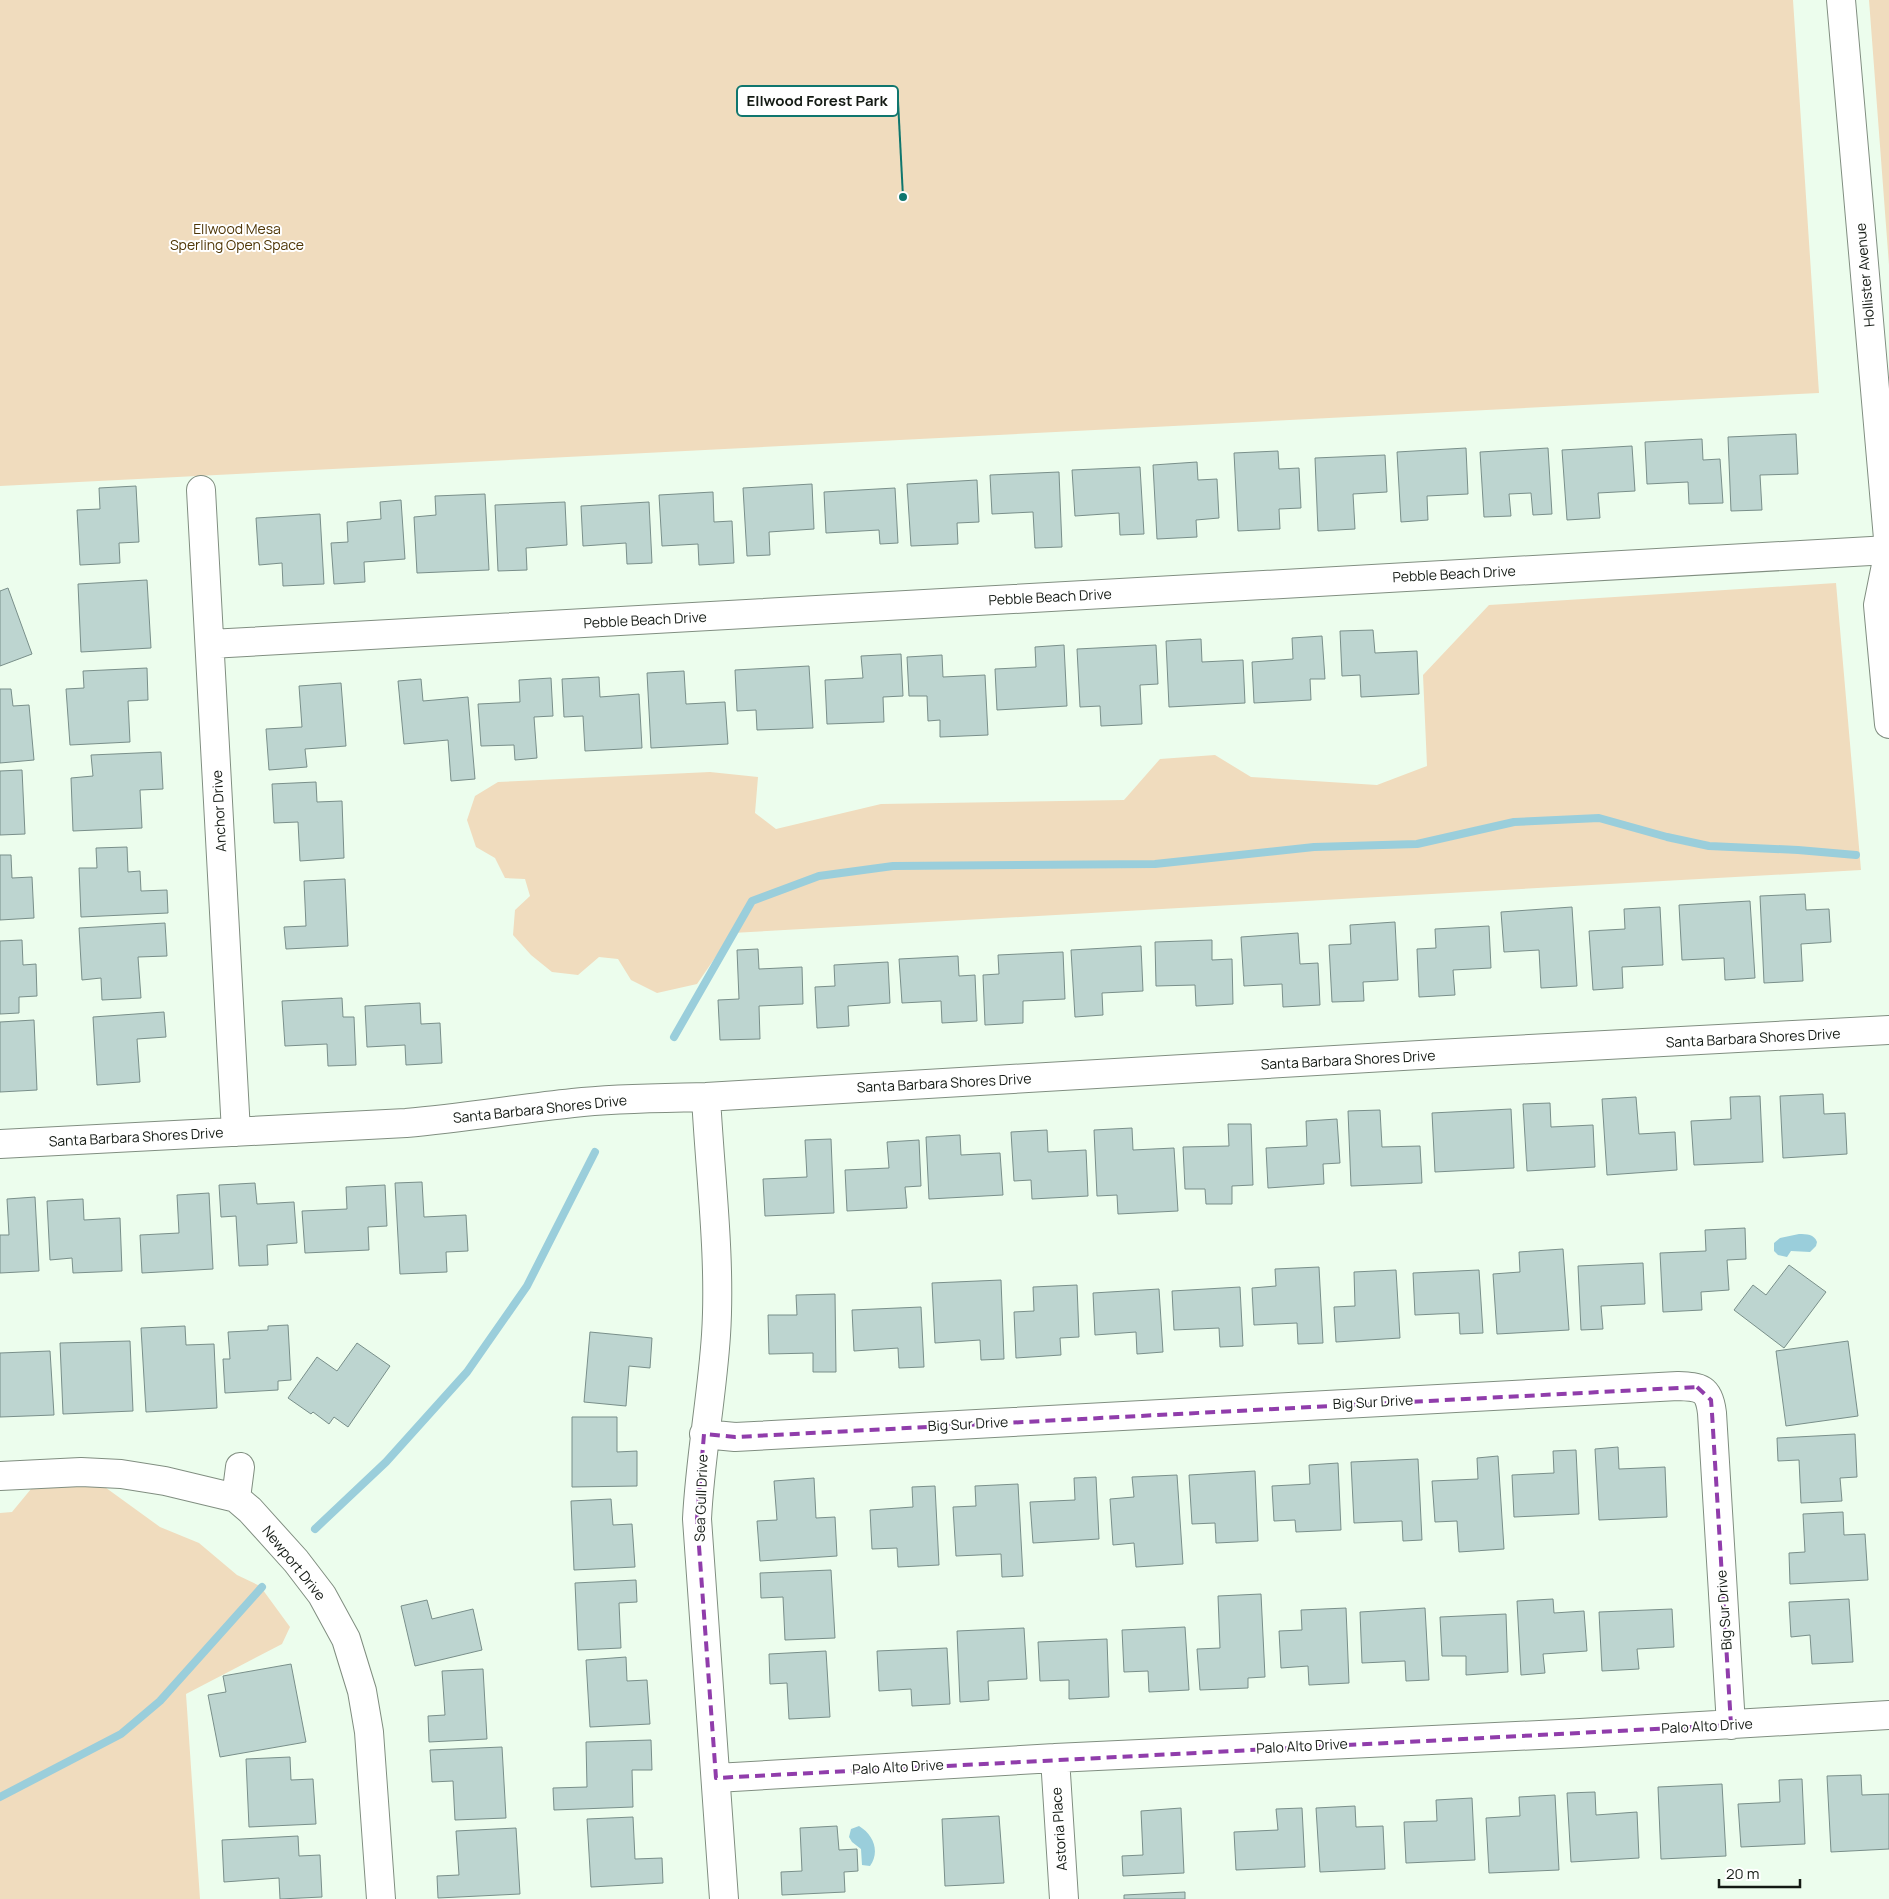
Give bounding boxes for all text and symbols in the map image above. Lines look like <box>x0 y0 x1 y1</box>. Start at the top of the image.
callout: Ellwood Forest Park <box>737 86 898 116</box>
text: Ellwood Forest Park <box>746 90 889 111</box>
park label: Ellwood Mesa Sperling Open Space <box>170 219 304 254</box>
street label: Hollister Avenue <box>1850 222 1879 328</box>
street label: Pebble Beach Drive <box>1392 561 1516 586</box>
street label: Pebble Beach Drive <box>988 584 1112 609</box>
street label: Pebble Beach Drive <box>583 607 707 632</box>
street label: Anchor Drive <box>207 770 230 853</box>
street label: Santa Barbara Shores Drive <box>1665 1023 1841 1052</box>
street label: Santa Barbara Shores Drive <box>1260 1045 1436 1074</box>
street label: Santa Barbara Shores Drive <box>856 1068 1032 1097</box>
street label: Santa Barbara Shores Drive <box>452 1090 628 1127</box>
street label: Santa Barbara Shores Drive <box>48 1122 224 1151</box>
street label: Big Sur Drive <box>1332 1390 1414 1413</box>
street label: Big Sur Drive <box>927 1412 1009 1435</box>
street label: Sea Gull Drive <box>689 1454 712 1542</box>
street label: Newport Drive <box>258 1521 330 1604</box>
street label: Big Sur Drive <box>1711 1569 1736 1651</box>
street label: Palo Alto Drive <box>1661 1714 1753 1737</box>
street label: Palo Alto Drive <box>1256 1734 1348 1757</box>
street label: Palo Alto Drive <box>852 1755 944 1778</box>
street label: Astoria Place <box>1046 1786 1071 1872</box>
scale bar <box>1719 1856 1800 1888</box>
text: 20 m <box>1726 1863 1759 1884</box>

